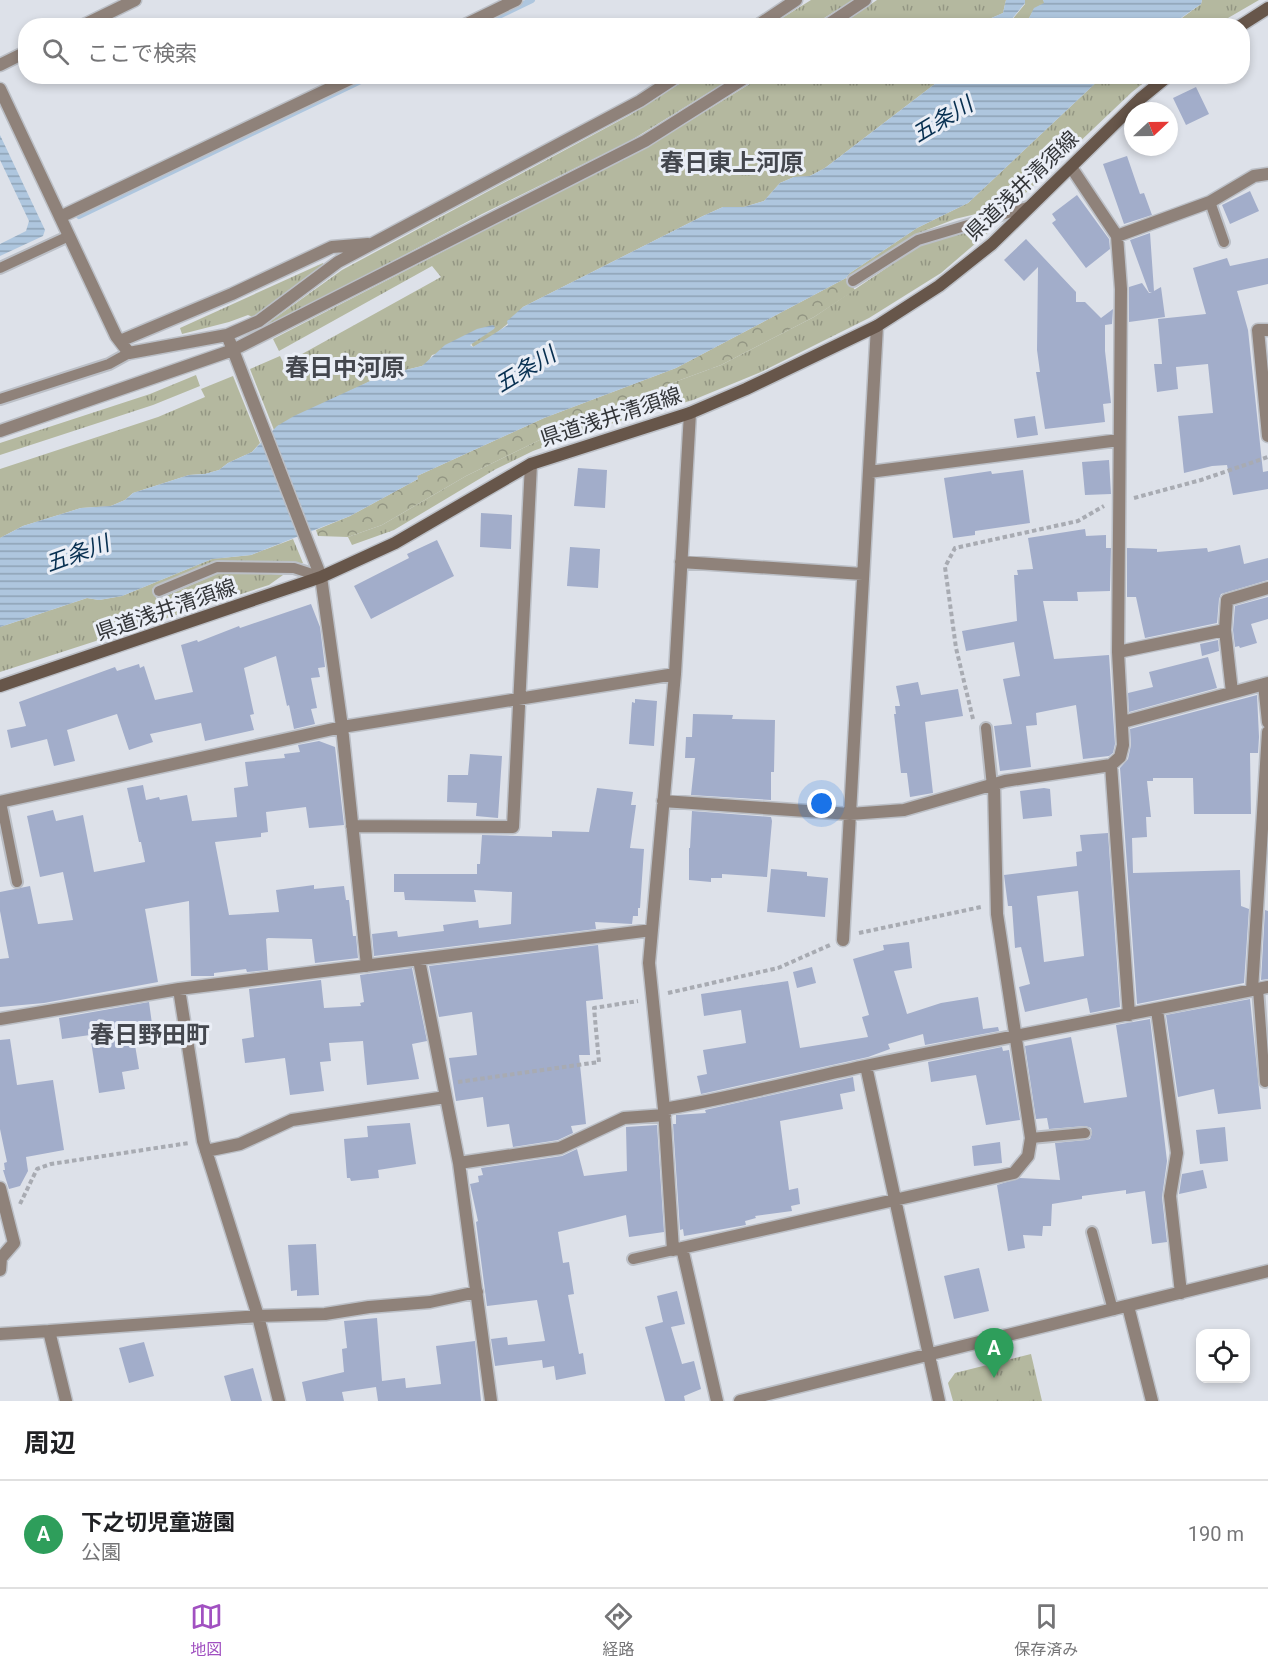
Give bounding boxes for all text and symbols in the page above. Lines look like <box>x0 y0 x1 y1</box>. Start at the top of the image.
search box <box>18 18 1250 84</box>
icon: search <box>39 35 72 68</box>
text: ここで検索 <box>87 41 197 66</box>
water label: 五条川 <box>908 91 979 147</box>
north arrow <box>1124 102 1178 156</box>
street label: 県道浅井清須線 <box>961 126 1083 246</box>
district label: 春日東上河原 <box>660 149 804 177</box>
water label: 五条川 <box>491 341 562 397</box>
district label: 春日中河原 <box>285 354 405 382</box>
street label: 県道浅井清須線 <box>537 383 685 451</box>
water label: 五条川 <box>42 530 114 577</box>
street label: 県道浅井清須線 <box>93 575 239 645</box>
your location <box>807 789 836 818</box>
district label: 春日野田町 <box>90 1021 210 1049</box>
pin: A <box>974 1328 1014 1378</box>
map controls <box>1196 1329 1250 1383</box>
button: locate <box>1196 1329 1250 1383</box>
text: 周辺 <box>24 1428 76 1458</box>
text: 下之切児童遊園 <box>81 1510 235 1535</box>
text: A <box>37 1522 50 1546</box>
text: 190 m <box>1188 1522 1244 1546</box>
text: 公園 <box>81 1540 121 1564</box>
tab: 地図 <box>190 1600 223 1660</box>
tab: 経路 <box>602 1600 635 1660</box>
tab: 保存済み <box>1014 1600 1078 1660</box>

